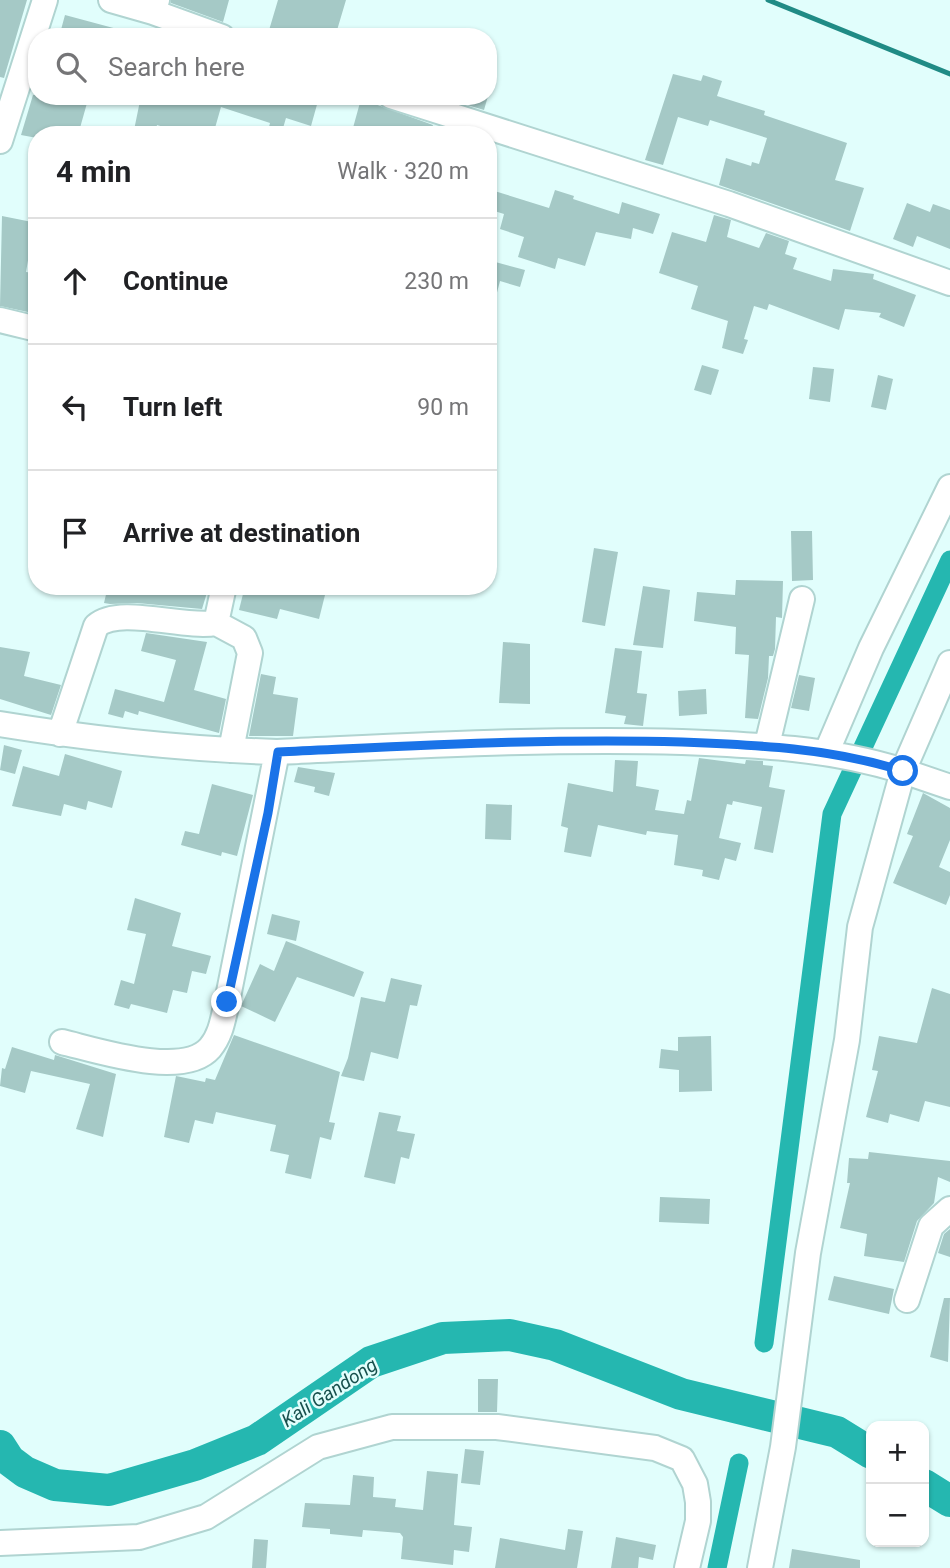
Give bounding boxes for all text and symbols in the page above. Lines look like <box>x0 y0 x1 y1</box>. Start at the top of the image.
search box <box>28 28 497 105</box>
icon: search <box>52 48 90 86</box>
text: Search here <box>108 52 245 82</box>
text: 4 min <box>56 154 131 189</box>
text: Walk · 320 m <box>337 158 469 185</box>
icon: ahead <box>56 262 94 300</box>
text: Continue <box>123 266 228 296</box>
text: 230 m <box>404 268 469 295</box>
icon: left <box>56 388 94 426</box>
text: Turn left <box>123 392 222 422</box>
text: 90 m <box>417 394 469 421</box>
icon: arrive <box>56 514 94 552</box>
text: Arrive at destination <box>123 518 360 548</box>
route start <box>887 755 918 786</box>
route end <box>211 986 242 1017</box>
water label: Kali Gandong <box>277 1353 381 1432</box>
map controls <box>866 1421 929 1547</box>
button: + <box>866 1421 929 1484</box>
button: − <box>866 1484 929 1547</box>

